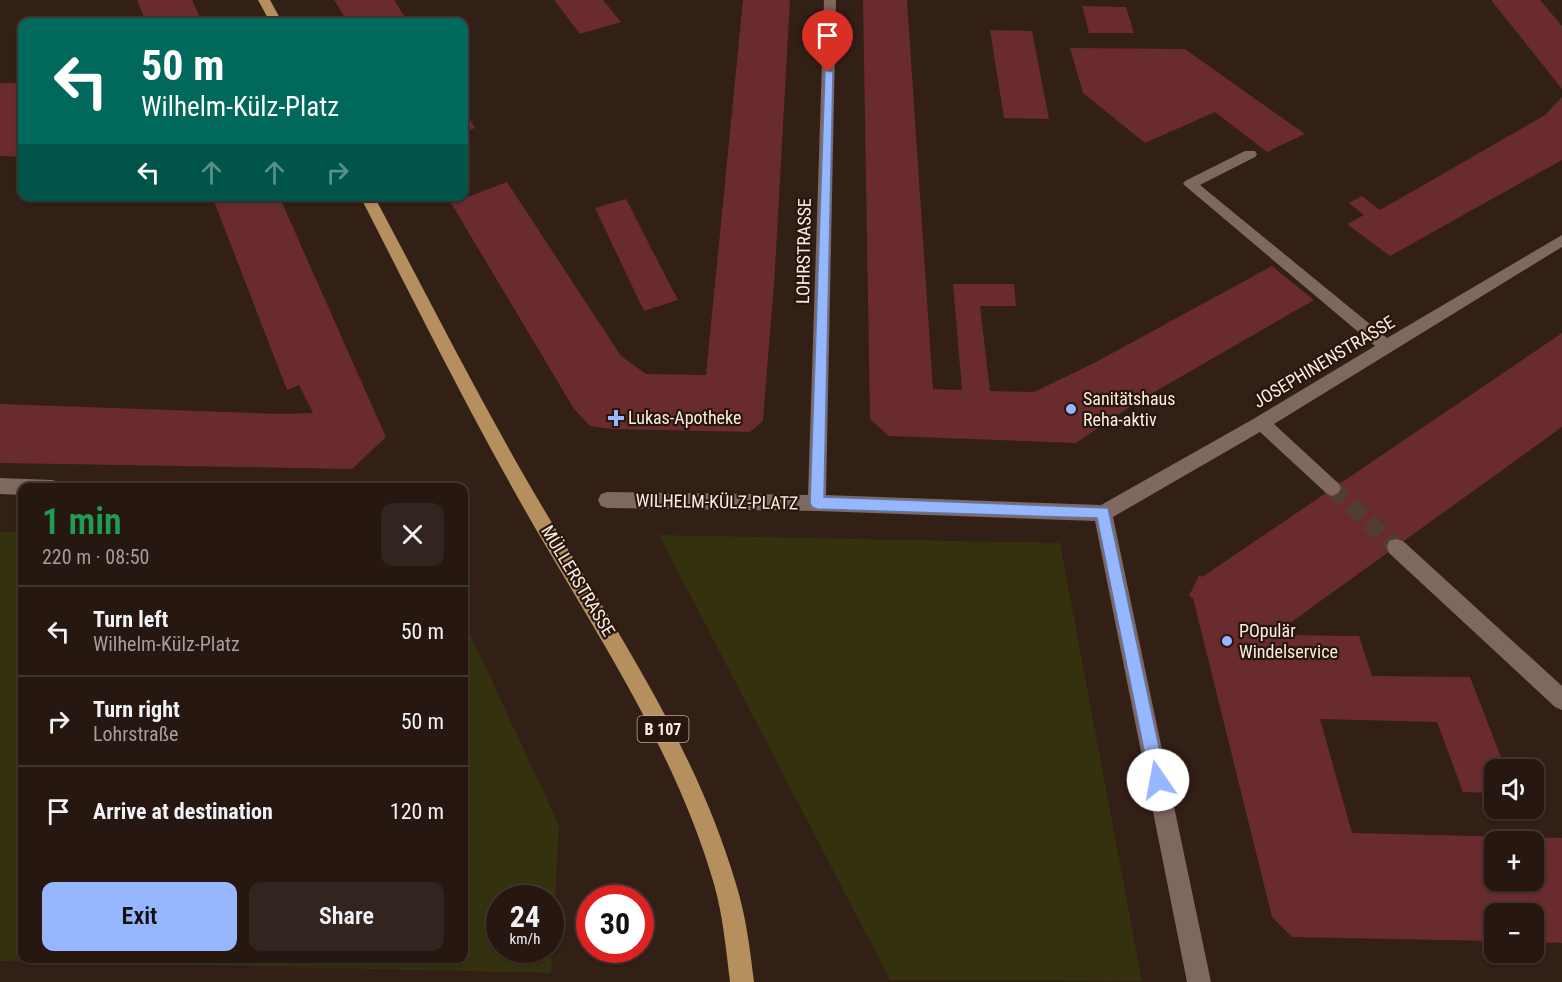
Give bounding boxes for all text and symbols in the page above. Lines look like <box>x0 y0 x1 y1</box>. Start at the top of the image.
pin <box>802 10 853 72</box>
icon: arrive <box>811 19 844 52</box>
text: 50 m <box>141 41 224 90</box>
icon: left <box>42 42 120 120</box>
text: Wilhelm-Külz-Platz <box>141 91 339 123</box>
icon: left <box>132 156 165 189</box>
icon: ahead <box>195 156 228 189</box>
icon: ahead <box>258 156 291 189</box>
icon: right <box>321 156 354 189</box>
street label: LOHRSTRASSE <box>792 198 815 304</box>
street label: JOSEPHINENSTRASSE <box>1249 311 1398 412</box>
place label: Sanitätshaus Reha-aktiv <box>1083 388 1176 430</box>
marker: Sanitätshaus Reha-aktiv <box>1064 402 1078 416</box>
place label: Lukas-Apotheke <box>628 407 741 428</box>
marker: Lukas-Apotheke <box>609 411 623 425</box>
street label: WILHELM-KÜLZ-PLATZ <box>636 490 798 513</box>
text: 1 min <box>42 501 122 543</box>
button: close <box>381 503 444 566</box>
street label: MÜLLERSTRASSE <box>537 522 620 640</box>
text: 220 m · 08:50 <box>42 545 149 569</box>
text: Turn left <box>93 607 168 632</box>
icon: left <box>42 615 75 648</box>
text: 50 m <box>401 619 444 644</box>
place label: POpulär Windelservice <box>1239 620 1338 662</box>
text: Wilhelm-Külz-Platz <box>93 632 240 656</box>
marker: POpulär Windelservice <box>1220 634 1234 648</box>
text: Turn right <box>93 697 180 722</box>
icon: right <box>42 705 75 738</box>
text: 50 m <box>401 709 444 734</box>
road number: B 107 <box>638 716 688 742</box>
text: Lohrstraße <box>93 722 178 746</box>
position arrow <box>1126 748 1190 812</box>
map controls <box>1484 759 1544 963</box>
button: sound <box>1484 759 1544 819</box>
icon: arrive <box>42 795 75 828</box>
text: Arrive at destination <box>93 799 273 824</box>
text: 120 m <box>390 799 444 824</box>
button: + <box>1484 831 1544 891</box>
button: Exit <box>42 882 237 951</box>
button: Share <box>249 882 444 951</box>
speed limit sign: 30 <box>576 885 654 963</box>
text: 24 <box>510 899 540 934</box>
button: − <box>1484 903 1544 963</box>
text: km/h <box>510 930 540 948</box>

